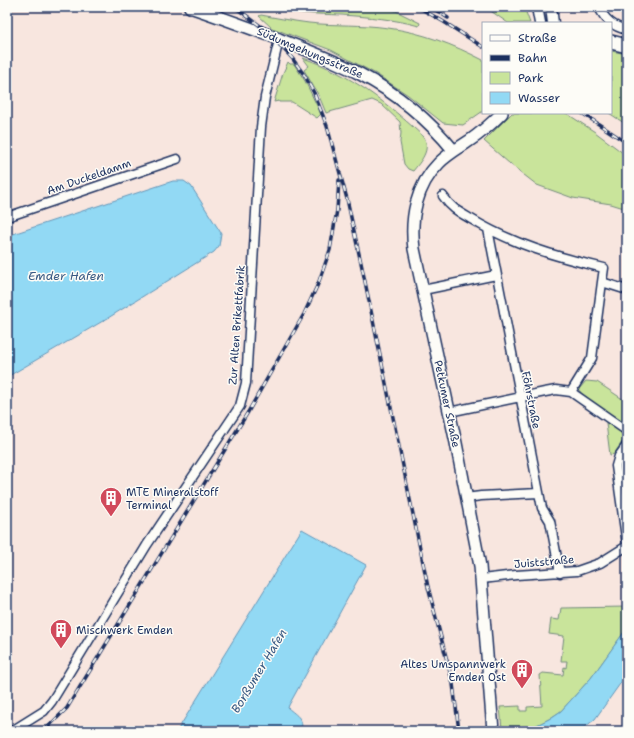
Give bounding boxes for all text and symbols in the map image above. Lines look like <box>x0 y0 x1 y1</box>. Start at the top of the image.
legend <box>482 22 612 114</box>
street label: Südumgehungsstraße <box>255 24 365 82</box>
text: Straße <box>518 30 557 46</box>
text: Bahn <box>518 50 547 66</box>
text: Park <box>518 70 544 86</box>
text: Wasser <box>518 90 560 106</box>
street label: Am Duckeldamm <box>45 155 134 198</box>
street label: Zur Alten Brikettfabrik <box>225 265 249 385</box>
water label: Emder Hafen <box>28 268 104 284</box>
street label: Petkumer Straße <box>430 359 464 449</box>
street label: Föhrstraße <box>518 370 544 430</box>
building icon: MTE Mineralstoff Terminal <box>98 485 124 518</box>
place label: MTE Mineralstoff Terminal <box>126 485 219 513</box>
street label: Juiststraße <box>513 552 575 572</box>
building icon: Mischwerk Emden <box>48 617 74 650</box>
place label: Mischwerk Emden <box>76 623 173 638</box>
water label: Borßumer Hafen <box>228 626 290 716</box>
place label: Altes Umspannwerk Emden Ost <box>400 657 506 685</box>
building icon: Altes Umspannwerk Emden Ost <box>509 657 535 690</box>

